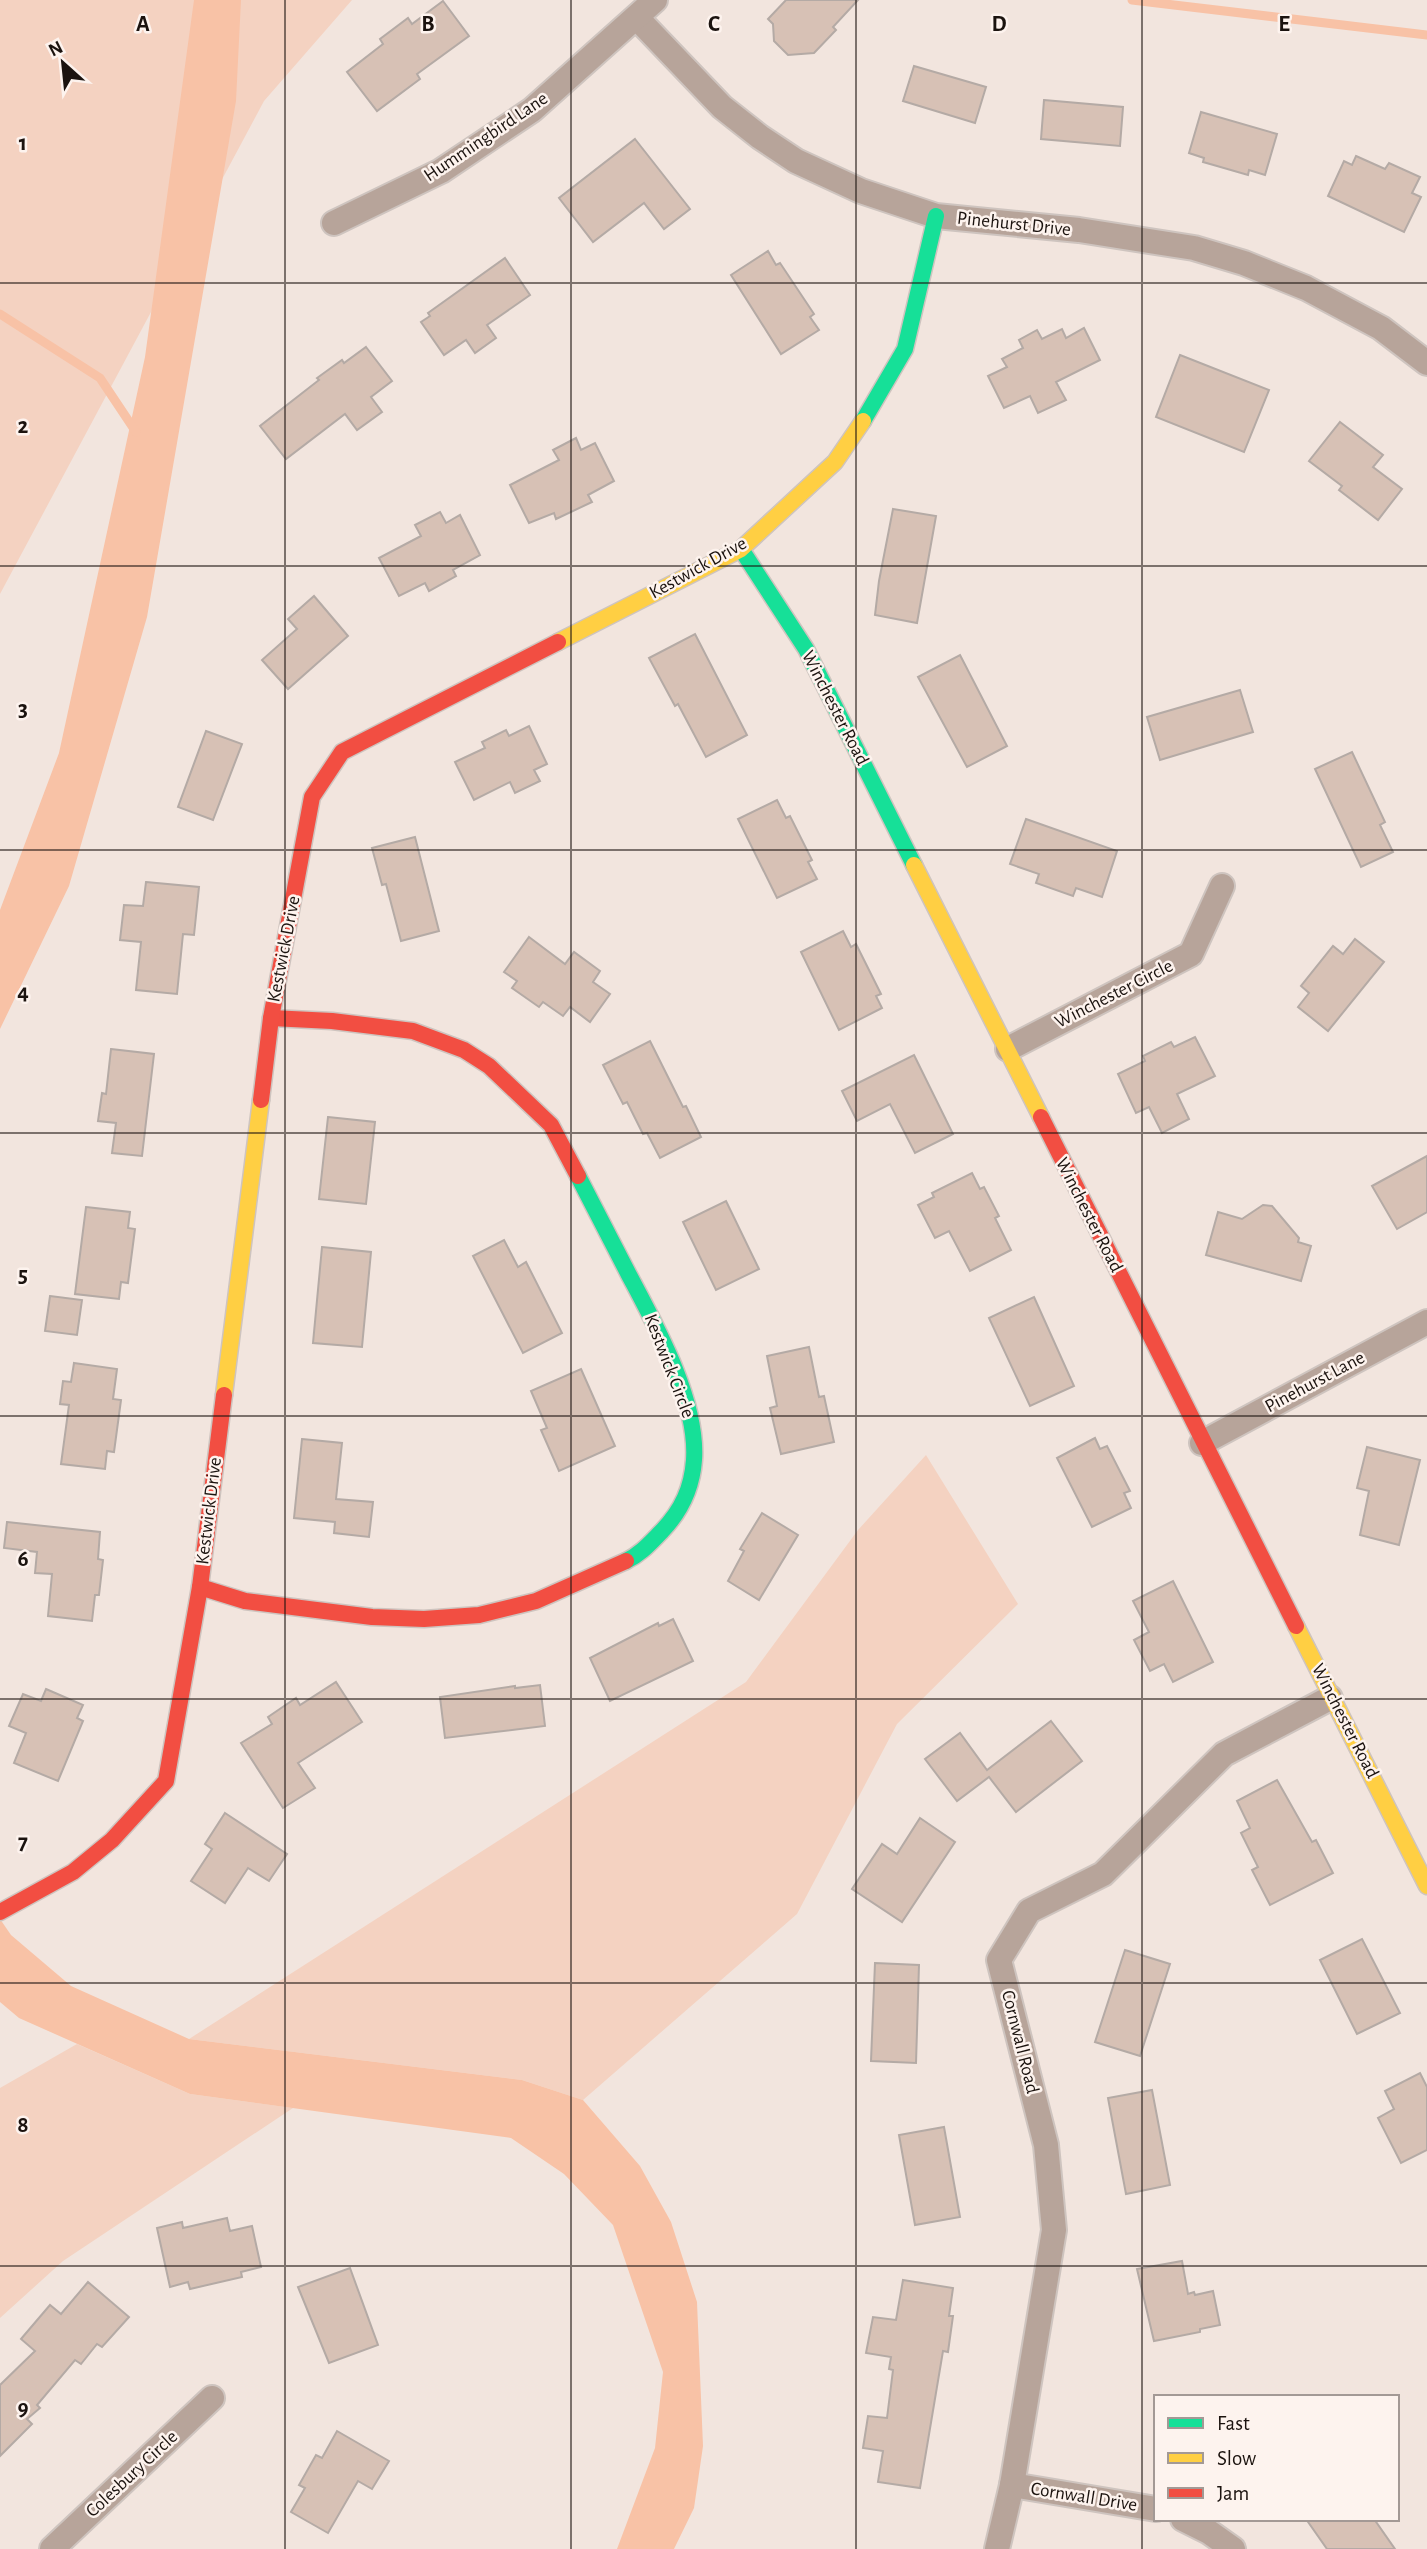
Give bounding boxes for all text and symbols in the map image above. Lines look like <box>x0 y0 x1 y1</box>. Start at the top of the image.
text: A <box>136 13 150 36</box>
text: B <box>421 13 435 36</box>
text: C <box>708 13 720 36</box>
text: D <box>991 13 1007 36</box>
text: E <box>1278 13 1290 36</box>
north arrow <box>28 28 98 98</box>
text: N <box>46 38 66 61</box>
street label: Hummingbird Lane <box>421 89 551 185</box>
text: 1 <box>19 132 27 155</box>
street label: Pinehurst Drive <box>956 209 1072 239</box>
text: 2 <box>18 415 29 438</box>
street label: Kestwick Drive <box>646 534 750 602</box>
street label: Winchester Road <box>798 648 872 769</box>
text: 3 <box>18 698 28 721</box>
street label: Kestwick Drive <box>264 894 304 1004</box>
street label: Winchester Circle <box>1052 956 1176 1032</box>
text: 4 <box>17 981 29 1004</box>
street label: Winchester Road <box>1052 1155 1126 1276</box>
text: 5 <box>18 1264 28 1287</box>
street label: Kestwick Circle <box>640 1311 698 1421</box>
street label: Pinehurst Lane <box>1262 1348 1368 1416</box>
street label: Kestwick Drive <box>193 1456 225 1566</box>
text: 6 <box>17 1548 29 1571</box>
street label: Winchester Road <box>1308 1661 1382 1782</box>
text: 7 <box>18 1831 28 1854</box>
street label: Cornwall Road <box>998 1988 1042 2096</box>
text: 8 <box>17 2114 29 2137</box>
legend <box>1154 2395 1399 2521</box>
text: 9 <box>17 2397 29 2420</box>
text: Fast <box>1217 2413 1250 2434</box>
street label: Colesbury Circle <box>83 2427 181 2521</box>
text: Slow <box>1217 2448 1256 2469</box>
street label: Cornwall Drive <box>1029 2479 1139 2515</box>
text: Jam <box>1217 2483 1249 2504</box>

